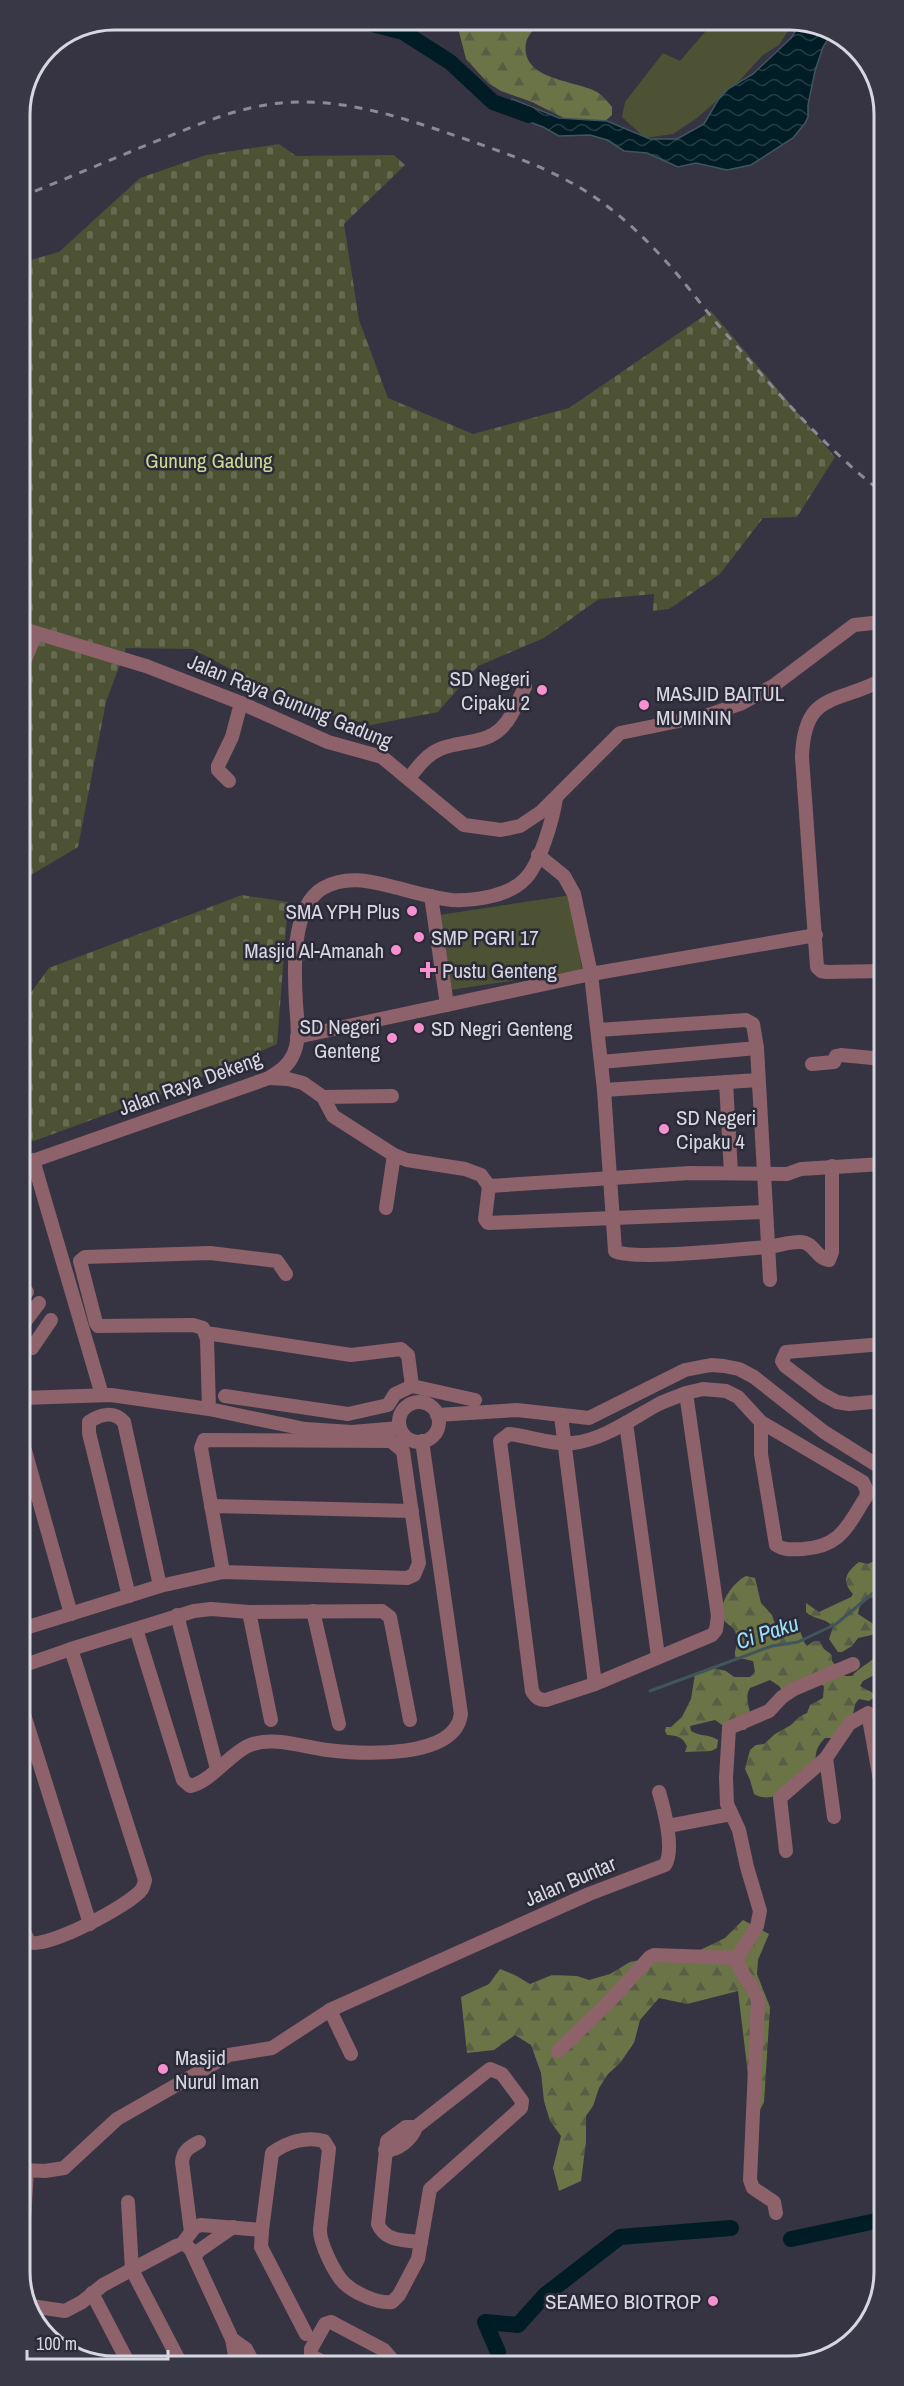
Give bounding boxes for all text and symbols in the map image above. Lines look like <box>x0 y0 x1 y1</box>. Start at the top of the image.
park label: Gunung Gadung <box>145 446 273 475</box>
street label: Jalan Raya Gunung Gadung <box>183 647 397 755</box>
place label: SD Negeri Cipaku 2 <box>450 664 530 717</box>
place label: MASJID BAITUL MUMININ <box>656 679 785 732</box>
marker: SD Negeri Cipaku 2 <box>535 683 549 697</box>
marker: MASJID BAITUL MUMININ <box>637 698 651 712</box>
place label: SMA YPH Plus <box>285 897 400 926</box>
marker: SMA YPH Plus <box>405 904 419 918</box>
place label: SMP PGRI 17 <box>431 923 539 952</box>
marker: SMP PGRI 17 <box>412 930 426 944</box>
place label: Masjid Al-Amanah <box>244 936 384 965</box>
marker: Masjid Al-Amanah <box>389 943 403 957</box>
place label: Pustu Genteng <box>442 956 557 985</box>
marker: Pustu Genteng <box>419 961 437 979</box>
place label: SD Negeri Genteng <box>300 1012 380 1065</box>
place label: SD Negri Genteng <box>431 1014 573 1043</box>
marker: SD Negri Genteng <box>412 1021 426 1035</box>
marker: SD Negeri Genteng <box>385 1031 399 1045</box>
street label: Jalan Raya Dekeng <box>114 1044 266 1122</box>
place label: SD Negeri Cipaku 4 <box>676 1103 756 1156</box>
marker: SD Negeri Cipaku 4 <box>657 1122 671 1136</box>
water label: Ci Paku <box>732 1608 802 1656</box>
street label: Jalan Buntar <box>520 1849 620 1913</box>
place label: Masjid Nurul Iman <box>175 2043 259 2096</box>
marker: Masjid Nurul Iman <box>156 2062 170 2076</box>
place label: SEAMEO BIOTROP <box>545 2287 701 2316</box>
marker: SEAMEO BIOTROP <box>706 2294 720 2308</box>
scale bar <box>27 2323 168 2361</box>
text: 100 m <box>36 2331 77 2356</box>

